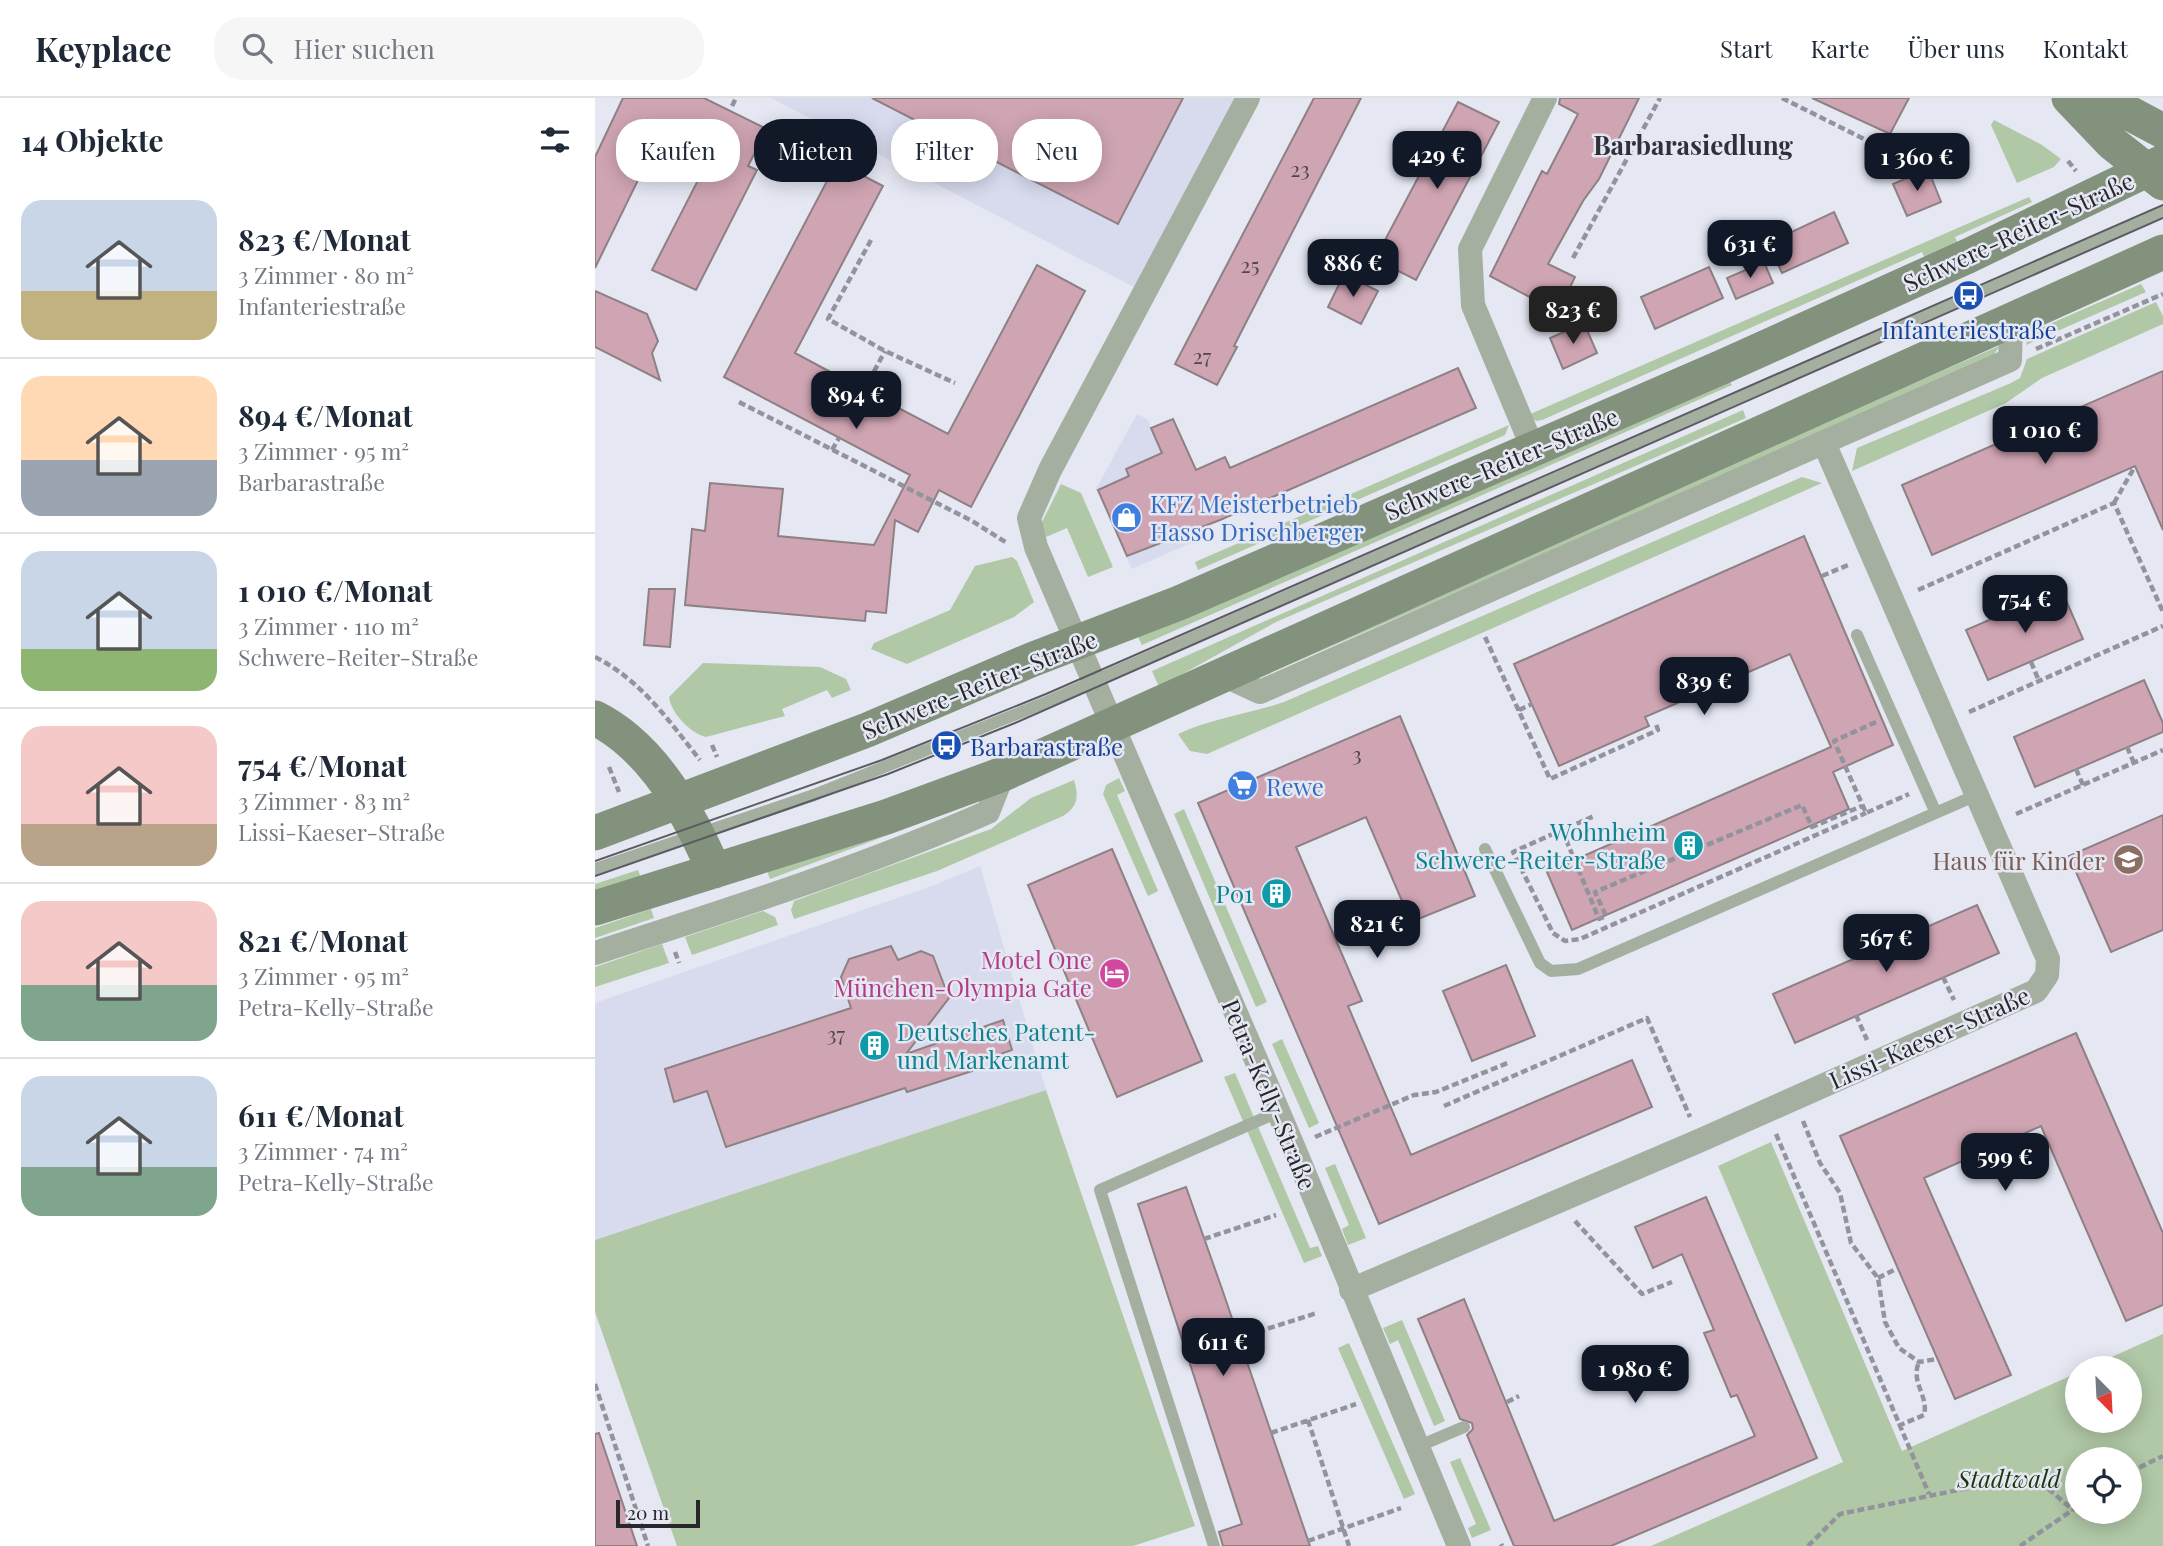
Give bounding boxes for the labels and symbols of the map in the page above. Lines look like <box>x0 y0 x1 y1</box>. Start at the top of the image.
district label: Barbarasiedlung <box>1593 127 1793 162</box>
pin: 429 € <box>1388 132 1486 191</box>
pin: 1 360 € <box>1852 134 1982 193</box>
house number: 23 <box>1290 154 1310 182</box>
street label: Schwere-Reiter-Straße <box>1898 163 2138 299</box>
pin: 631 € <box>1701 220 1799 280</box>
pin: 886 € <box>1304 240 1402 299</box>
house number: 25 <box>1241 250 1259 278</box>
bus stop icon: Infanteriestraße <box>1952 278 1986 312</box>
pin: 823 € <box>1524 286 1622 346</box>
place label: Infanteriestraße <box>1881 313 2057 345</box>
house number: 27 <box>1193 341 1212 369</box>
pin: 894 € <box>807 372 905 431</box>
street label: Schwere-Reiter-Straße <box>1379 399 1623 527</box>
pin: 1 010 € <box>1980 406 2110 466</box>
place label: KFZ Meisterbetrieb Hasso Drischberger <box>1150 487 1364 547</box>
shop icon: KFZ Meisterbetrieb Hasso Drischberger <box>1110 500 1144 534</box>
pin: 754 € <box>1976 575 2074 635</box>
street label: Schwere-Reiter-Straße <box>857 622 1101 746</box>
pin: 839 € <box>1655 658 1753 717</box>
bus stop icon: Barbarastraße <box>930 729 964 763</box>
place label: Barbarastraße <box>970 730 1123 762</box>
house number: 3 <box>1352 739 1362 767</box>
supermarket icon: Rewe <box>1226 769 1260 803</box>
place label: Rewe <box>1266 770 1324 802</box>
place label: Wohnheim Schwere-Reiter-Straße <box>1415 815 1666 875</box>
building icon: Wohnheim Schwere-Reiter-Straße <box>1672 828 1706 862</box>
school or university icon: Haus für Kinder <box>2111 843 2145 877</box>
place label: Haus für Kinder <box>1932 844 2105 876</box>
building icon: P01 <box>1259 876 1293 910</box>
place label: P01 <box>1216 877 1253 909</box>
pin: 821 € <box>1328 900 1426 960</box>
pin: 567 € <box>1837 914 1935 974</box>
place label: Motel One München-Olympia Gate <box>833 943 1092 1003</box>
hotel icon: Motel One München-Olympia Gate <box>1098 956 1132 990</box>
street label: Lissi-Kaeser-Straße <box>1824 978 2034 1096</box>
street label: Petra-Kelly-Straße <box>1215 994 1325 1194</box>
place label: Deutsches Patent- und Markenamt <box>897 1015 1096 1075</box>
house number: 37 <box>827 1019 845 1047</box>
building icon: Deutsches Patent- und Markenamt <box>857 1028 891 1062</box>
pin: 599 € <box>1956 1134 2054 1193</box>
pin: 611 € <box>1174 1318 1272 1378</box>
pin: 1 980 € <box>1570 1346 1700 1405</box>
north arrow <box>2065 1356 2142 1433</box>
park label: Stadtwald <box>1956 1462 2062 1494</box>
scale bar <box>616 1497 700 1529</box>

